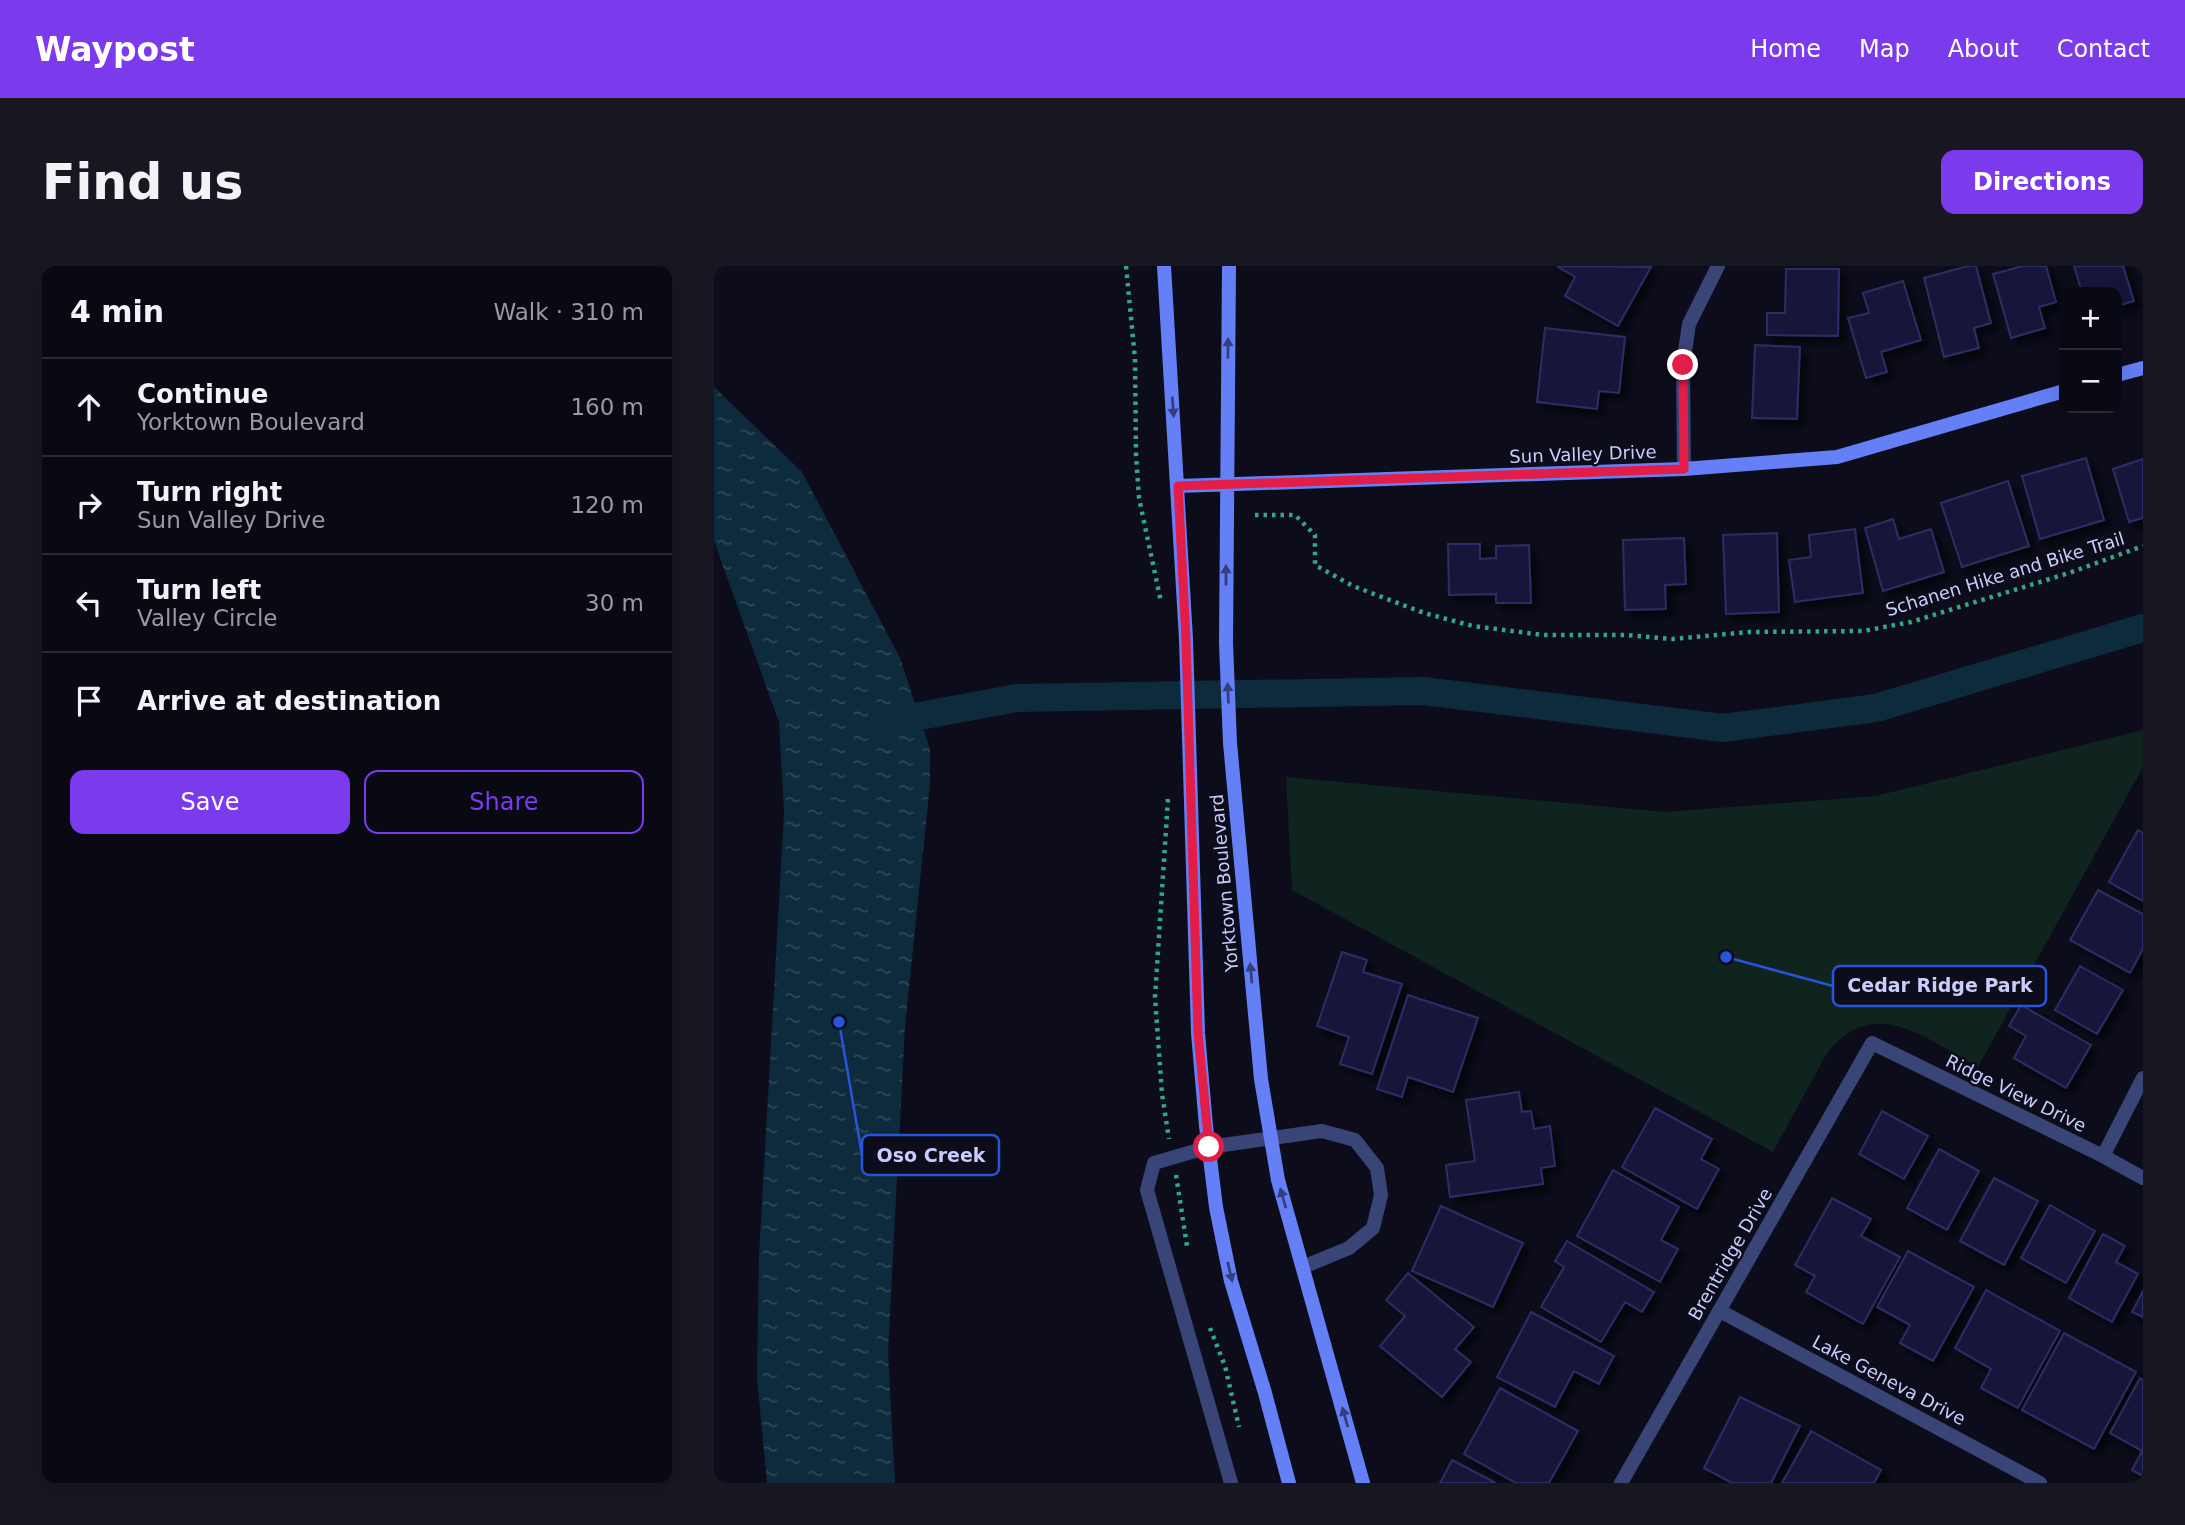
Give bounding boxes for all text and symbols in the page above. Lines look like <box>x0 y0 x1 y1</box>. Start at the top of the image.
text: Waypost <box>35 30 195 69</box>
text: Home <box>1750 35 1821 63</box>
text: Map <box>1859 35 1910 63</box>
text: About <box>1948 35 2019 63</box>
text: Contact <box>2057 35 2150 63</box>
button: Directions <box>1941 150 2143 214</box>
text: Find us <box>42 154 243 211</box>
map controls <box>2059 287 2122 413</box>
button: + <box>2059 287 2122 350</box>
text: 4 min <box>70 294 164 329</box>
text: Walk · 310 m <box>493 299 644 325</box>
one-way arrow <box>1222 336 1234 358</box>
route end <box>1667 349 1698 380</box>
button: − <box>2059 350 2122 413</box>
text: Continue <box>137 379 268 409</box>
icon: ahead <box>70 388 108 426</box>
text: 160 m <box>570 394 644 420</box>
one-way arrow <box>1168 397 1179 419</box>
text: Yorktown Boulevard <box>137 409 365 435</box>
street label: Sun Valley Drive <box>1509 441 1657 467</box>
text: Turn right <box>137 477 282 507</box>
icon: right <box>70 486 108 524</box>
text: 120 m <box>570 492 644 518</box>
text: Sun Valley Drive <box>137 507 325 533</box>
street label: Schanen Hike and Bike Trail <box>1883 528 2127 620</box>
one-way arrow <box>1220 564 1232 586</box>
text: Turn left <box>137 575 261 605</box>
icon: left <box>70 584 108 622</box>
text: 30 m <box>585 590 644 616</box>
text: Valley Circle <box>137 605 277 631</box>
icon: arrive <box>70 682 108 720</box>
one-way arrow <box>1222 682 1233 704</box>
text: Arrive at destination <box>137 686 441 716</box>
button: Save <box>70 770 350 834</box>
button: Share <box>364 770 644 834</box>
street label: Yorktown Boulevard <box>1206 793 1242 974</box>
one-way arrow <box>1245 962 1256 984</box>
callout: Cedar Ridge Park <box>1833 966 2046 1006</box>
text: Cedar Ridge Park <box>1847 974 2033 996</box>
street label: Ridge View Drive <box>1942 1050 2090 1136</box>
route start <box>1193 1131 1224 1162</box>
callout: Oso Creek <box>862 1135 999 1175</box>
text: Oso Creek <box>877 1144 986 1166</box>
street label: Brentridge Drive <box>1684 1184 1776 1324</box>
one-way arrow <box>1278 1187 1288 1208</box>
one-way arrow <box>1224 1261 1235 1283</box>
street label: Lake Geneva Drive <box>1809 1331 1969 1429</box>
one-way arrow <box>1339 1406 1349 1427</box>

